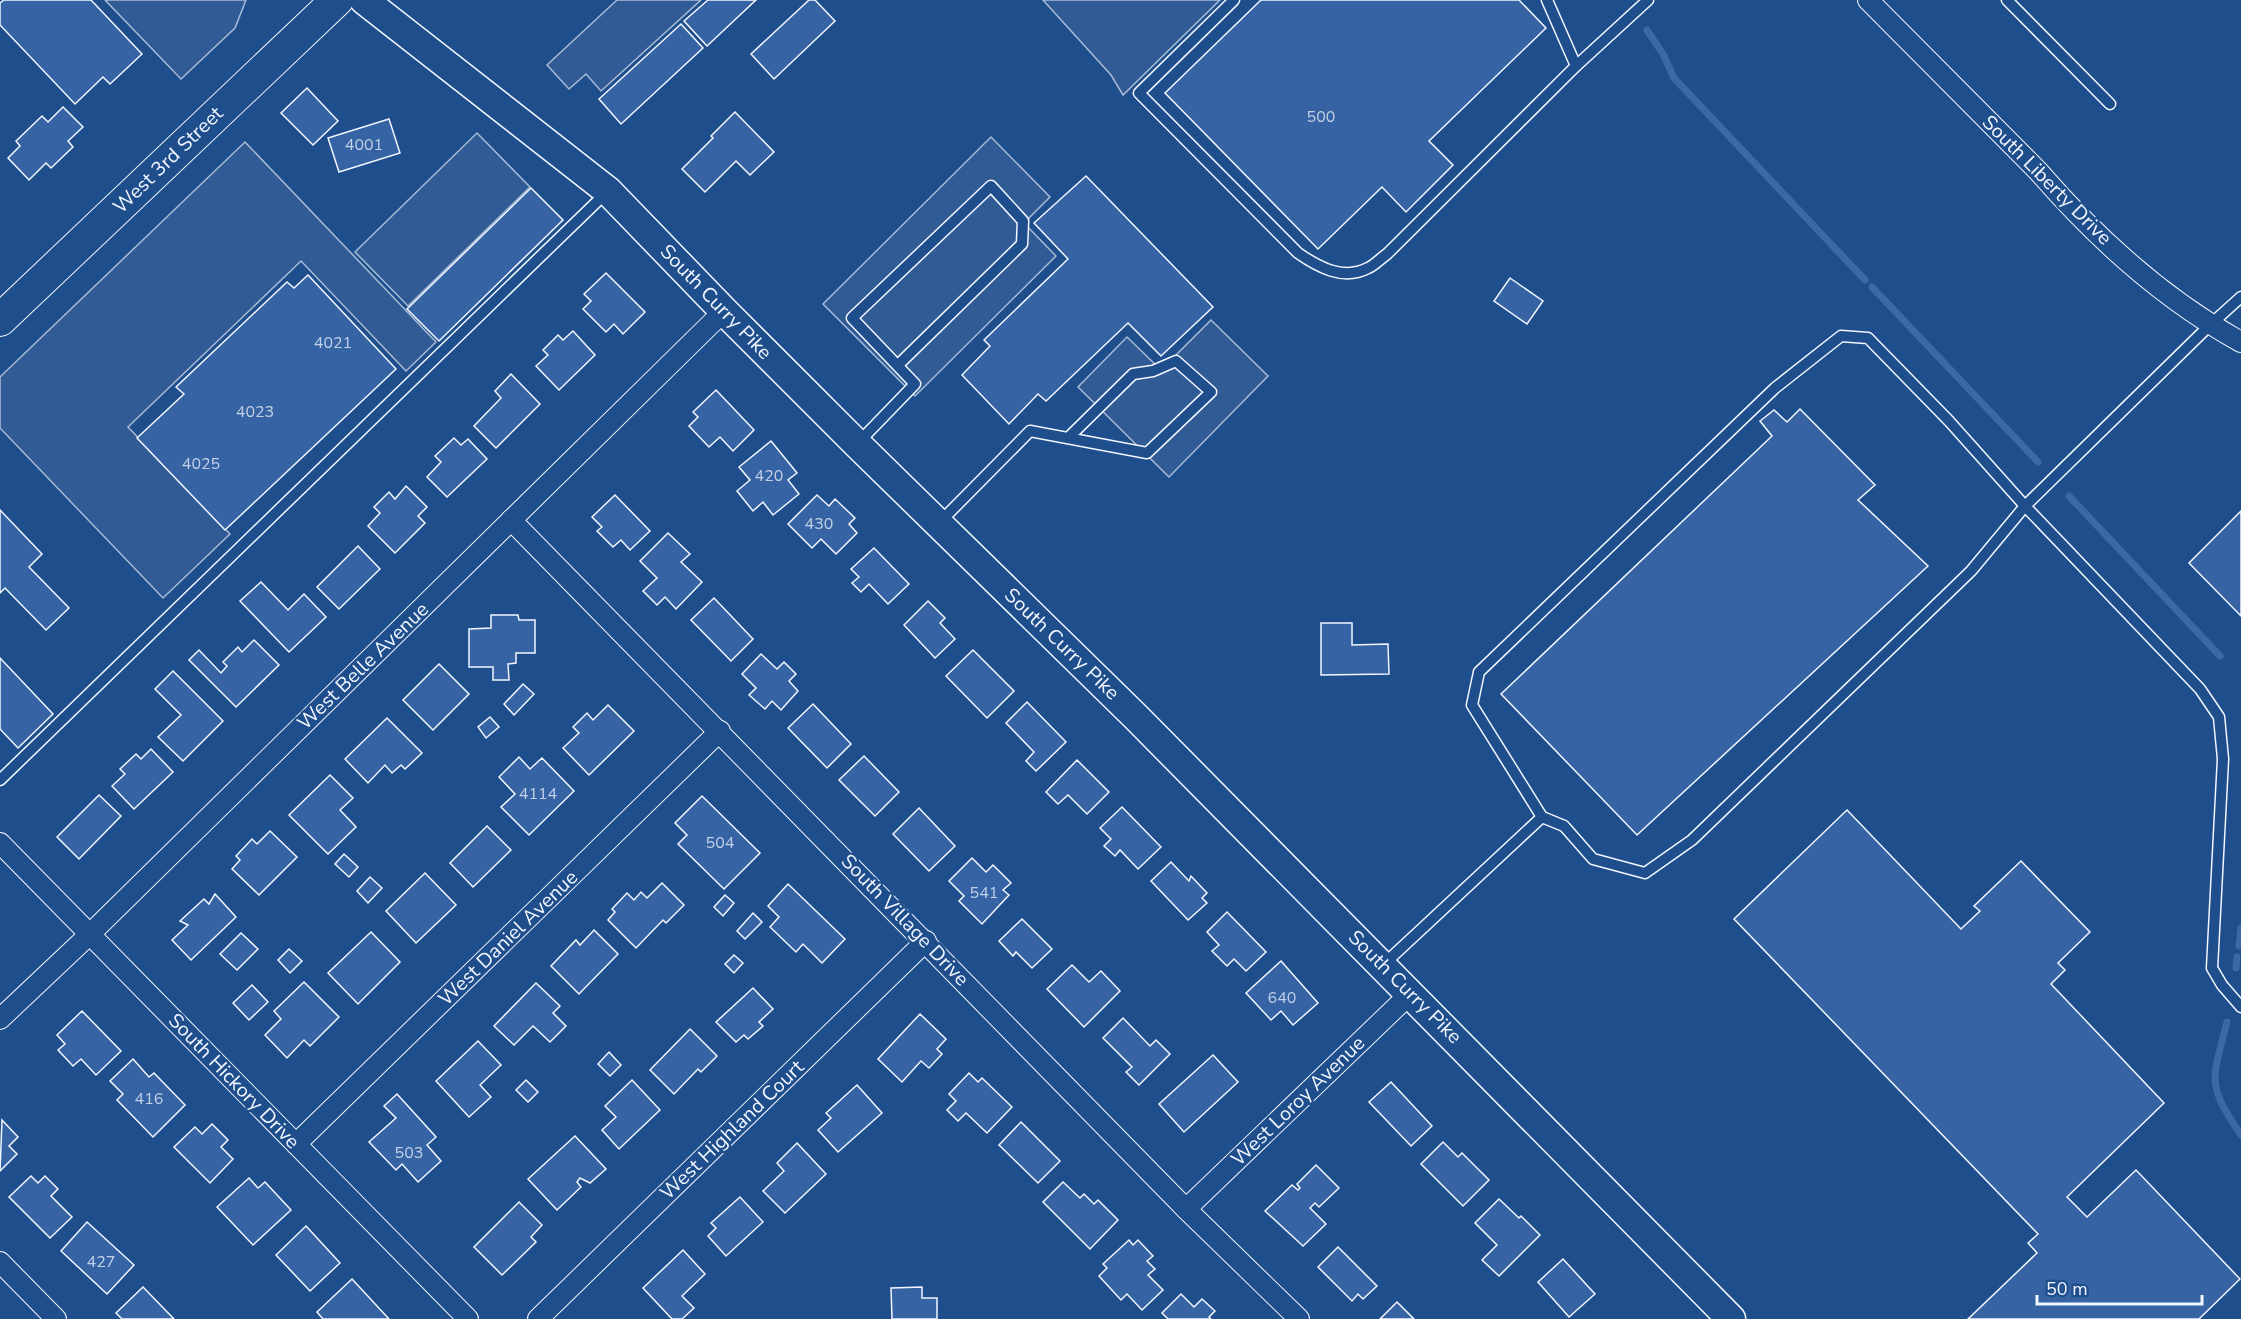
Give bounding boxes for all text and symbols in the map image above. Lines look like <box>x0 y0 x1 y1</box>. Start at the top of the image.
street label: West 3rd Street <box>107 100 230 220</box>
house number: 500 <box>1307 106 1335 128</box>
street label: South Liberty Drive <box>1976 109 2118 251</box>
house number: 4001 <box>345 134 383 156</box>
street label: South Curry Pike <box>654 238 778 366</box>
house number: 4021 <box>314 332 352 354</box>
house number: 4023 <box>236 401 274 423</box>
house number: 4025 <box>182 453 220 475</box>
house number: 420 <box>755 465 783 487</box>
house number: 430 <box>805 513 833 535</box>
street label: South Curry Pike <box>998 582 1126 706</box>
street label: West Belle Avenue <box>291 596 435 736</box>
house number: 4114 <box>519 783 558 805</box>
house number: 504 <box>706 832 735 854</box>
street label: South Village Drive <box>835 848 975 992</box>
street label: West Daniel Avenue <box>432 864 584 1012</box>
house number: 541 <box>970 882 998 904</box>
street label: South Curry Pike <box>1342 924 1468 1050</box>
house number: 640 <box>1268 987 1296 1009</box>
street label: South Hickory Drive <box>162 1007 306 1155</box>
street label: West Loroy Avenue <box>1225 1030 1371 1172</box>
street label: West Highland Court <box>654 1053 811 1206</box>
house number: 416 <box>135 1088 163 1110</box>
house number: 503 <box>395 1142 423 1164</box>
house number: 427 <box>87 1251 115 1273</box>
scale bar <box>2037 1268 2202 1306</box>
text: 50 m <box>2046 1277 2088 1301</box>

